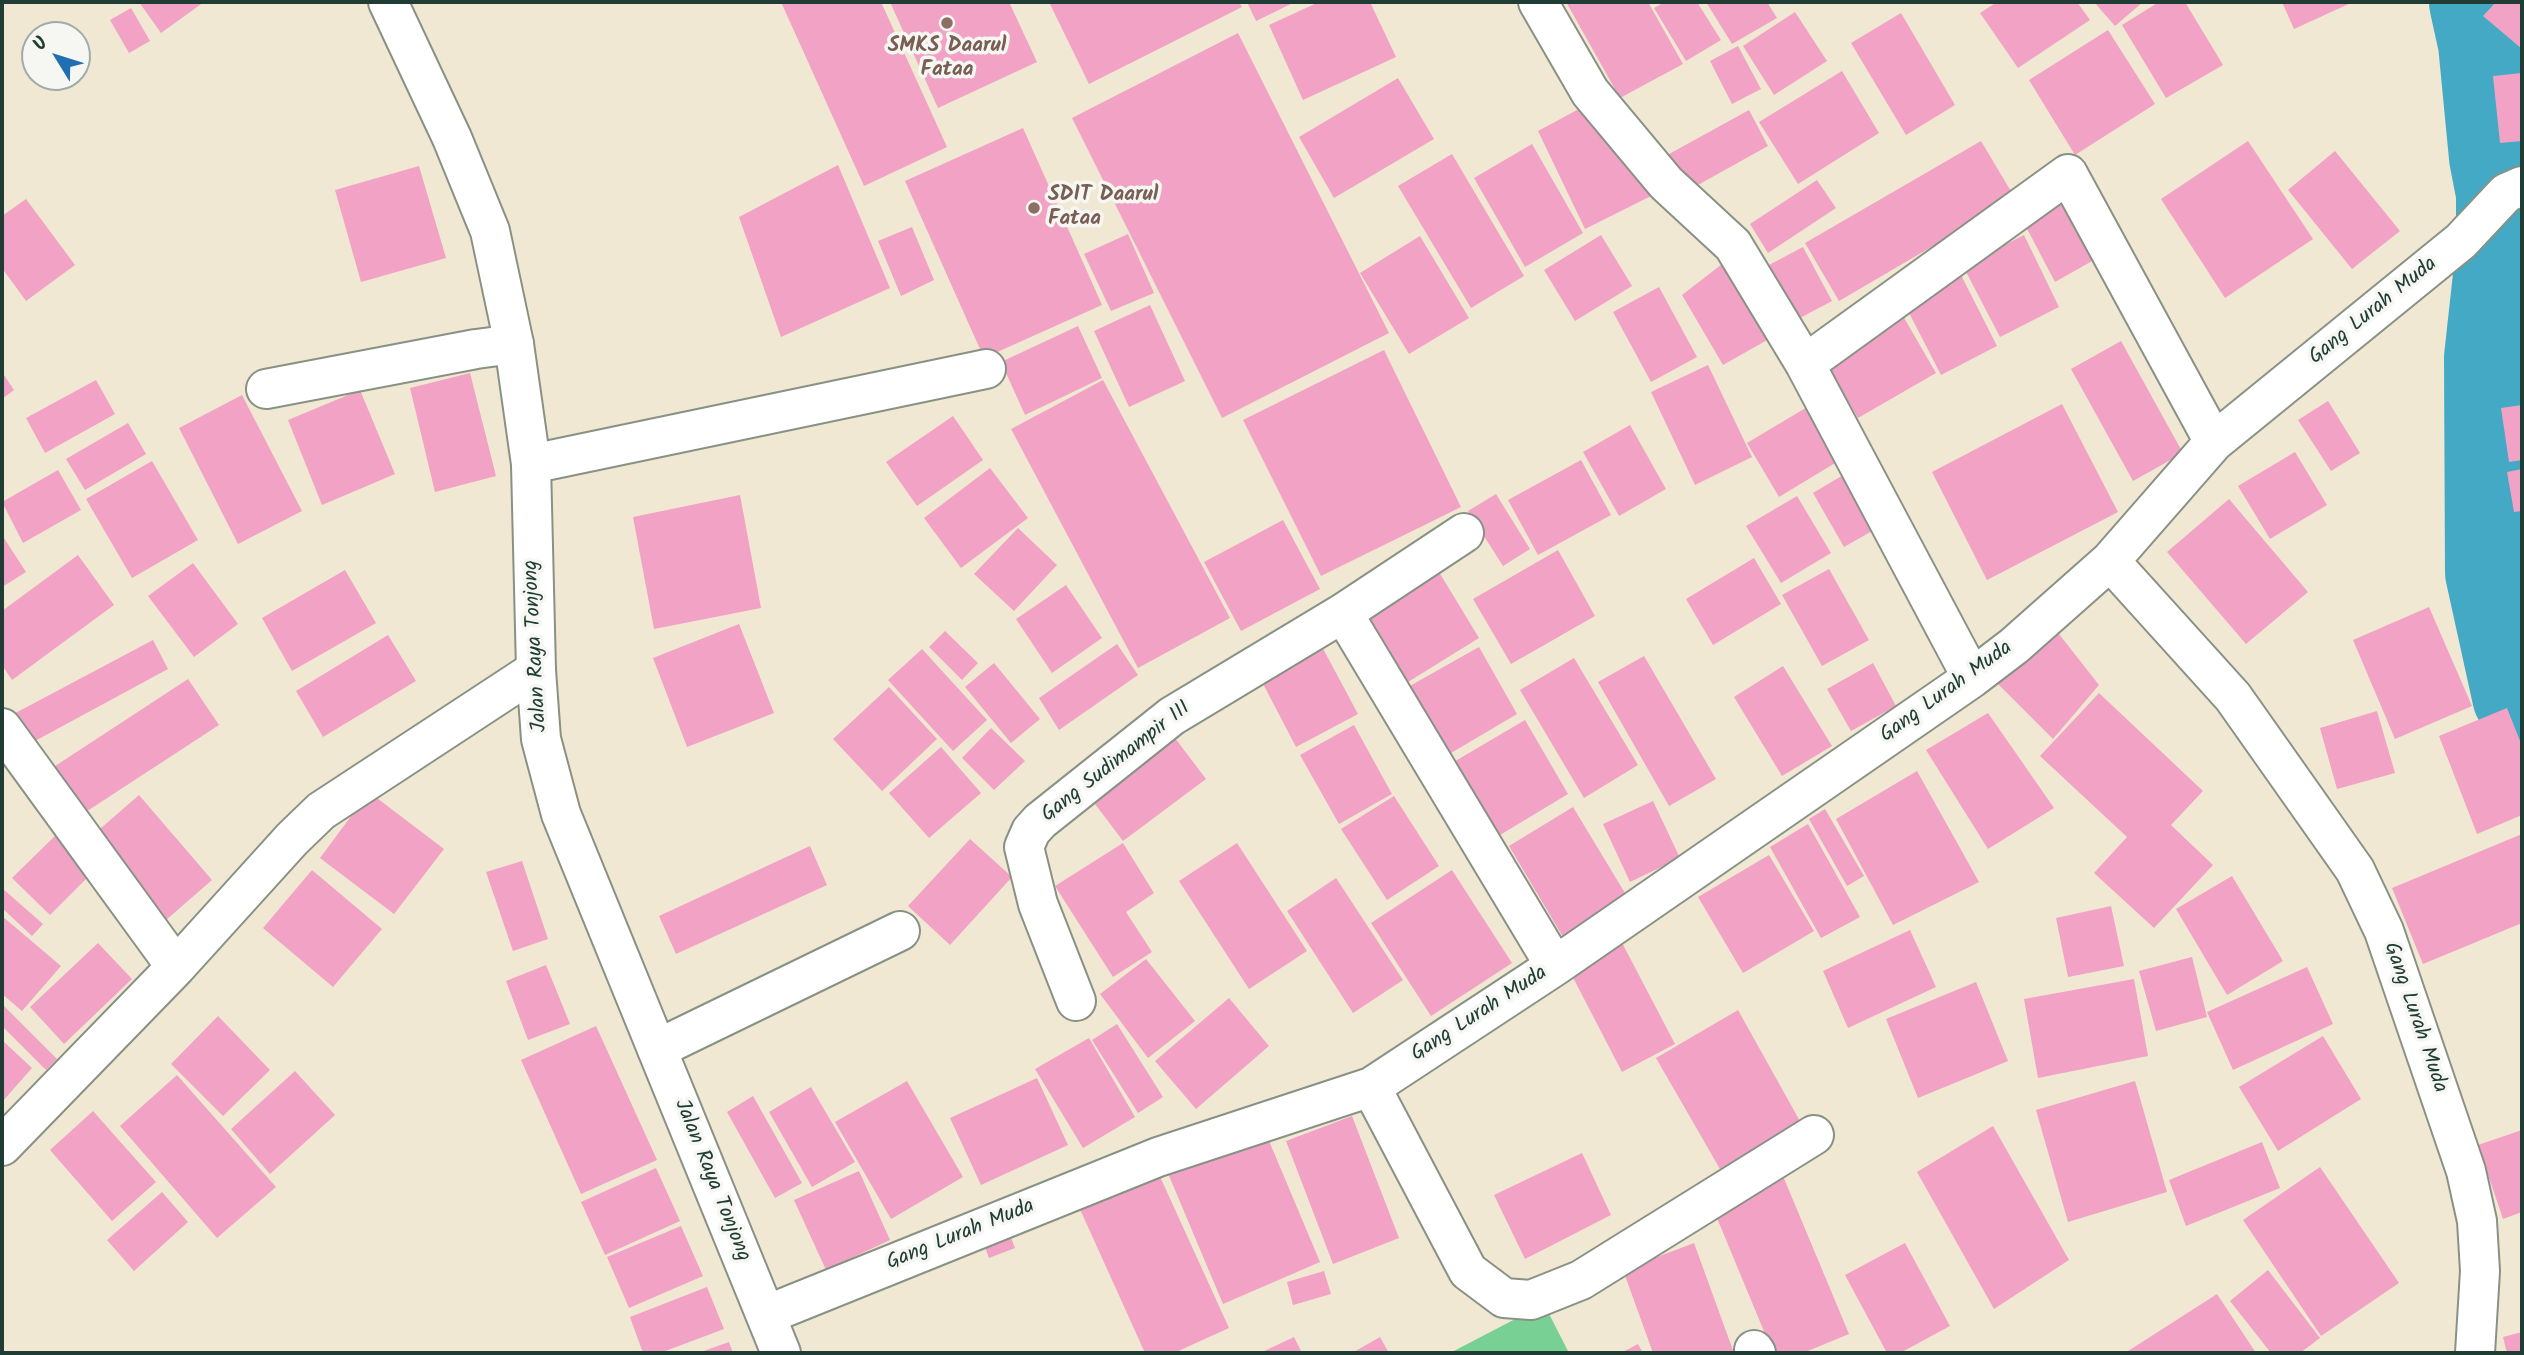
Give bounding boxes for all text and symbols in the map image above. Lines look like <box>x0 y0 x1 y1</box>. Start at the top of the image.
marker: SMKS Daarul Fataa <box>939 15 955 31</box>
north arrow <box>21 21 91 91</box>
text: U <box>26 31 56 58</box>
place label: SMKS Daarul Fataa <box>888 34 1006 84</box>
place label: SDIT Daarul Fataa <box>1048 183 1158 233</box>
marker: SDIT Daarul Fataa <box>1026 200 1042 216</box>
street label: Gang Lurah Muda <box>2305 253 2443 371</box>
street label: Jalan Raya Tonjong <box>520 559 554 733</box>
street label: Gang Lurah Muda <box>1876 637 2018 749</box>
street label: Gang Sudimampir III <box>1037 697 1197 829</box>
street label: Gang Lurah Muda <box>2376 940 2452 1096</box>
street label: Gang Lurah Muda <box>1407 962 1553 1068</box>
street label: Jalan Raya Tonjong <box>667 1096 755 1266</box>
street label: Gang Lurah Muda <box>883 1195 1039 1277</box>

